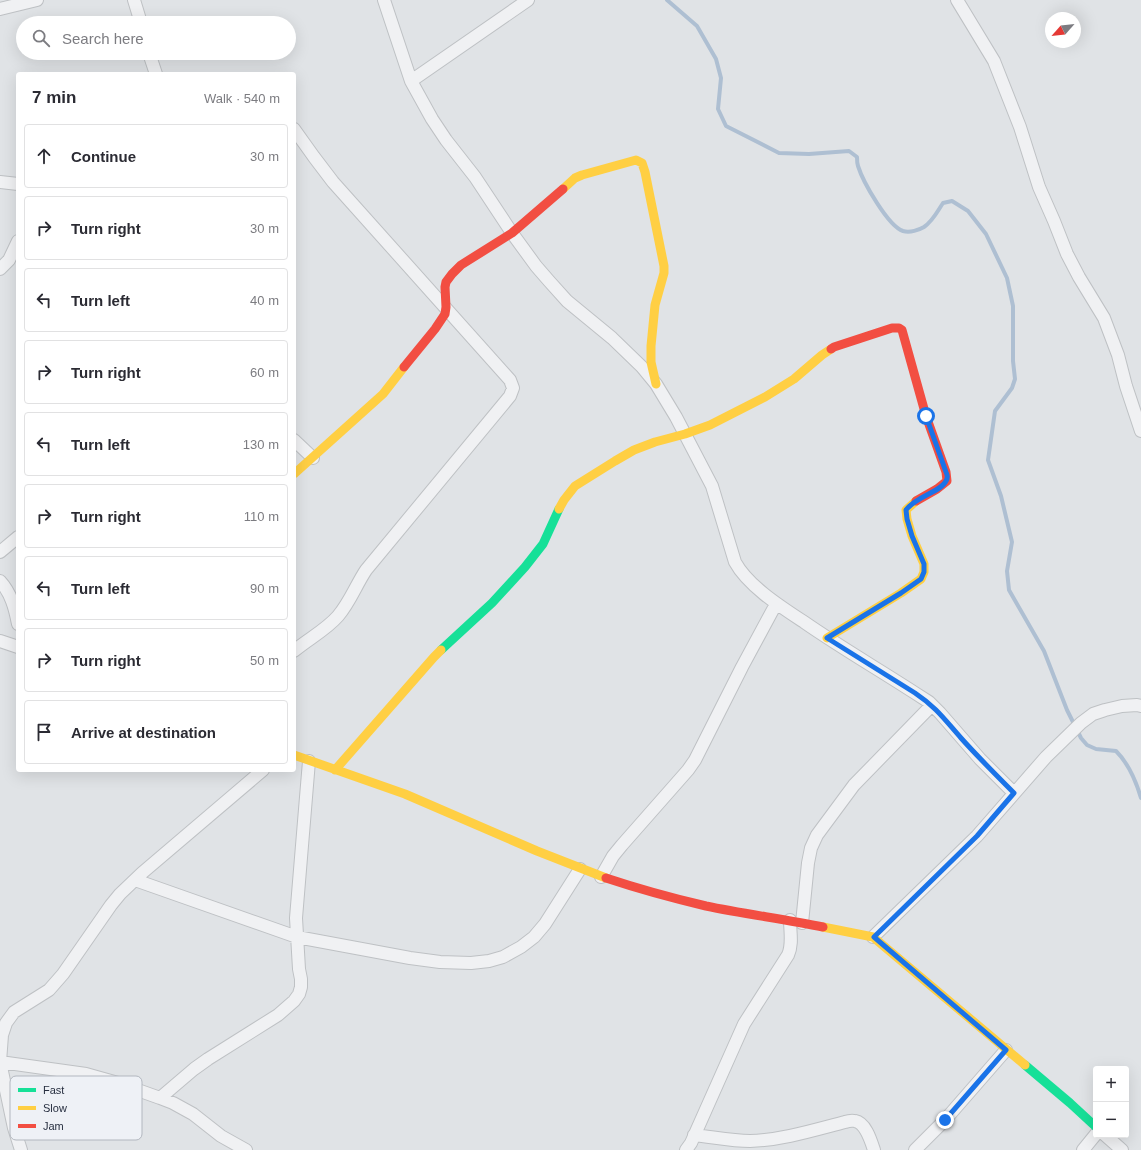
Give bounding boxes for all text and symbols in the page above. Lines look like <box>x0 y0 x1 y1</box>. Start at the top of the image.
north arrow <box>1045 12 1081 48</box>
search box <box>16 16 296 60</box>
icon: search <box>30 27 52 49</box>
text: Search here <box>62 30 144 47</box>
text: 7 min <box>32 88 76 107</box>
text: Walk · 540 m <box>204 91 280 106</box>
icon: ahead <box>33 145 55 167</box>
text: Continue <box>71 148 136 165</box>
text: 30 m <box>250 149 279 164</box>
icon: right <box>33 217 55 239</box>
text: Turn right <box>71 220 141 237</box>
text: 30 m <box>250 221 279 236</box>
icon: left <box>33 289 55 311</box>
text: Turn left <box>71 292 130 309</box>
text: 40 m <box>250 293 279 308</box>
icon: right <box>33 361 55 383</box>
text: Turn right <box>71 364 141 381</box>
text: 60 m <box>250 365 279 380</box>
route start <box>917 407 935 425</box>
icon: left <box>33 433 55 455</box>
text: Turn left <box>71 436 130 453</box>
text: 130 m <box>243 437 279 452</box>
icon: right <box>33 505 55 527</box>
text: Turn right <box>71 508 141 525</box>
text: 110 m <box>244 509 279 524</box>
icon: left <box>33 577 55 599</box>
text: Turn left <box>71 580 130 597</box>
text: 90 m <box>250 581 279 596</box>
icon: right <box>33 649 55 671</box>
text: Turn right <box>71 652 141 669</box>
text: 50 m <box>250 653 279 668</box>
icon: arrive <box>33 721 55 743</box>
text: Arrive at destination <box>71 724 216 741</box>
map controls <box>1093 1066 1129 1138</box>
button: + <box>1093 1066 1129 1102</box>
legend <box>10 1076 142 1140</box>
text: Fast <box>43 1084 64 1096</box>
text: Slow <box>43 1102 67 1114</box>
button: − <box>1093 1102 1129 1138</box>
route end <box>936 1111 954 1129</box>
text: Jam <box>43 1120 64 1132</box>

